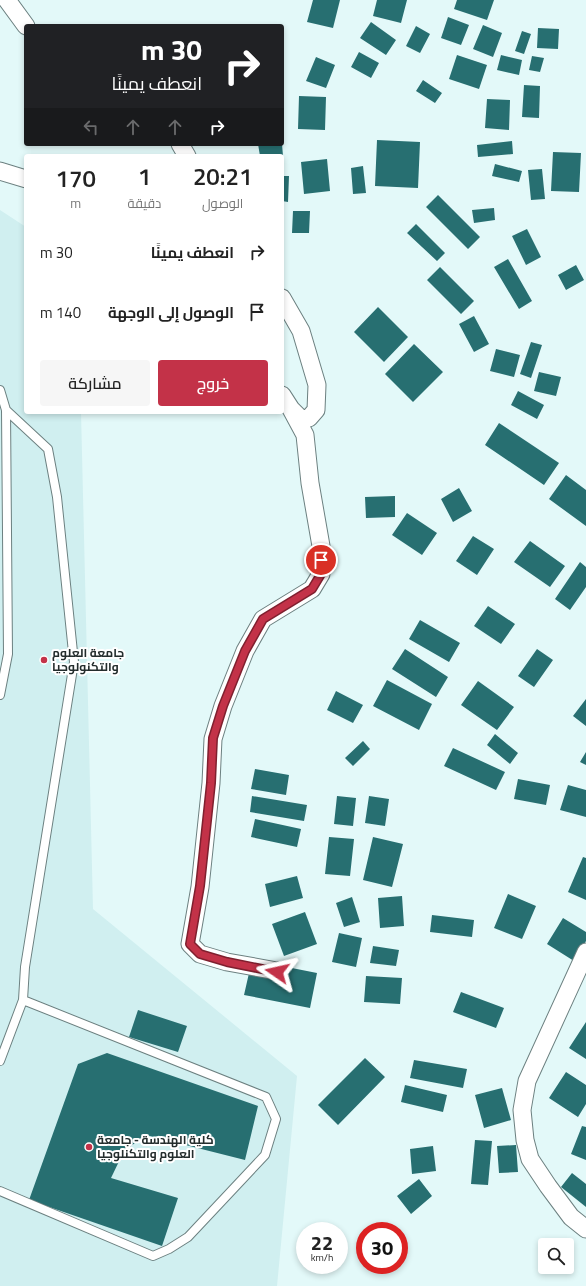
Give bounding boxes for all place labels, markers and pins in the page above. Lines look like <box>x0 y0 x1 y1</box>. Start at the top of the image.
pin <box>304 543 338 577</box>
place label: جامعة العلوم والتكنولوجيا <box>52 643 124 676</box>
marker: جامعة العلوم والتكنولوجيا <box>39 655 49 665</box>
place label: كلية الهندسة - جامعة العلوم والتكنلوجيا <box>97 1130 214 1163</box>
marker: كلية الهندسة - جامعة العلوم والتكنلوجيا <box>84 1142 94 1152</box>

